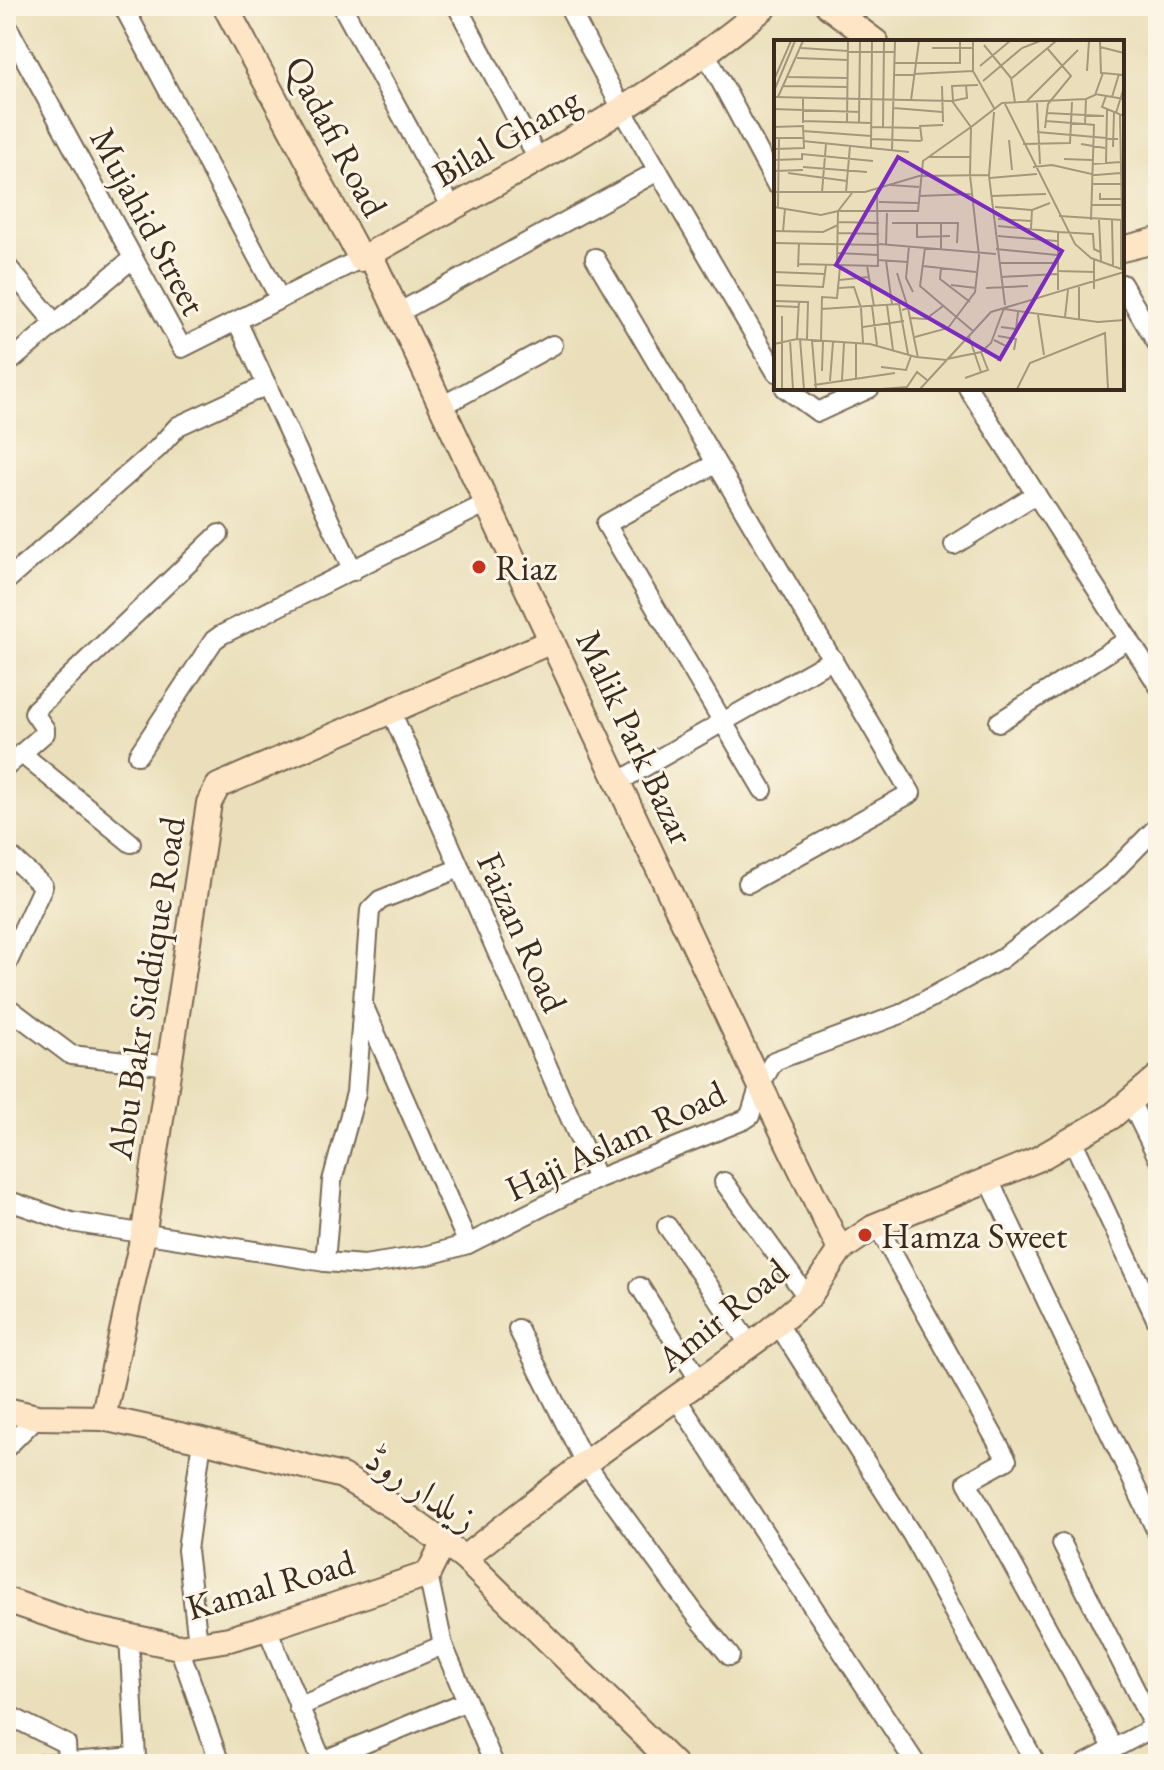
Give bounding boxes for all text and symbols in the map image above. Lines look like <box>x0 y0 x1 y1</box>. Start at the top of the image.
inset map <box>774 40 1124 390</box>
street label: Qadafi Road <box>275 48 399 225</box>
street label: Bilal Ghang <box>424 75 589 197</box>
street label: Mujahid Street <box>80 119 218 324</box>
place label: Riaz <box>495 544 557 591</box>
marker: Riaz <box>470 558 488 576</box>
street label: Malik Park Bazar <box>565 623 706 852</box>
street label: Abu Bakr Siddique Road <box>95 813 196 1164</box>
street label: Faizan Road <box>466 845 579 1020</box>
street label: Haji Aslam Road <box>498 1069 733 1212</box>
place label: Hamza Sweet <box>881 1212 1068 1259</box>
marker: Hamza Sweet <box>856 1226 874 1244</box>
street label: Amir Road <box>646 1246 798 1382</box>
street label: زیلدار روڈ <box>357 1435 487 1542</box>
street label: Kamal Road <box>181 1538 360 1631</box>

